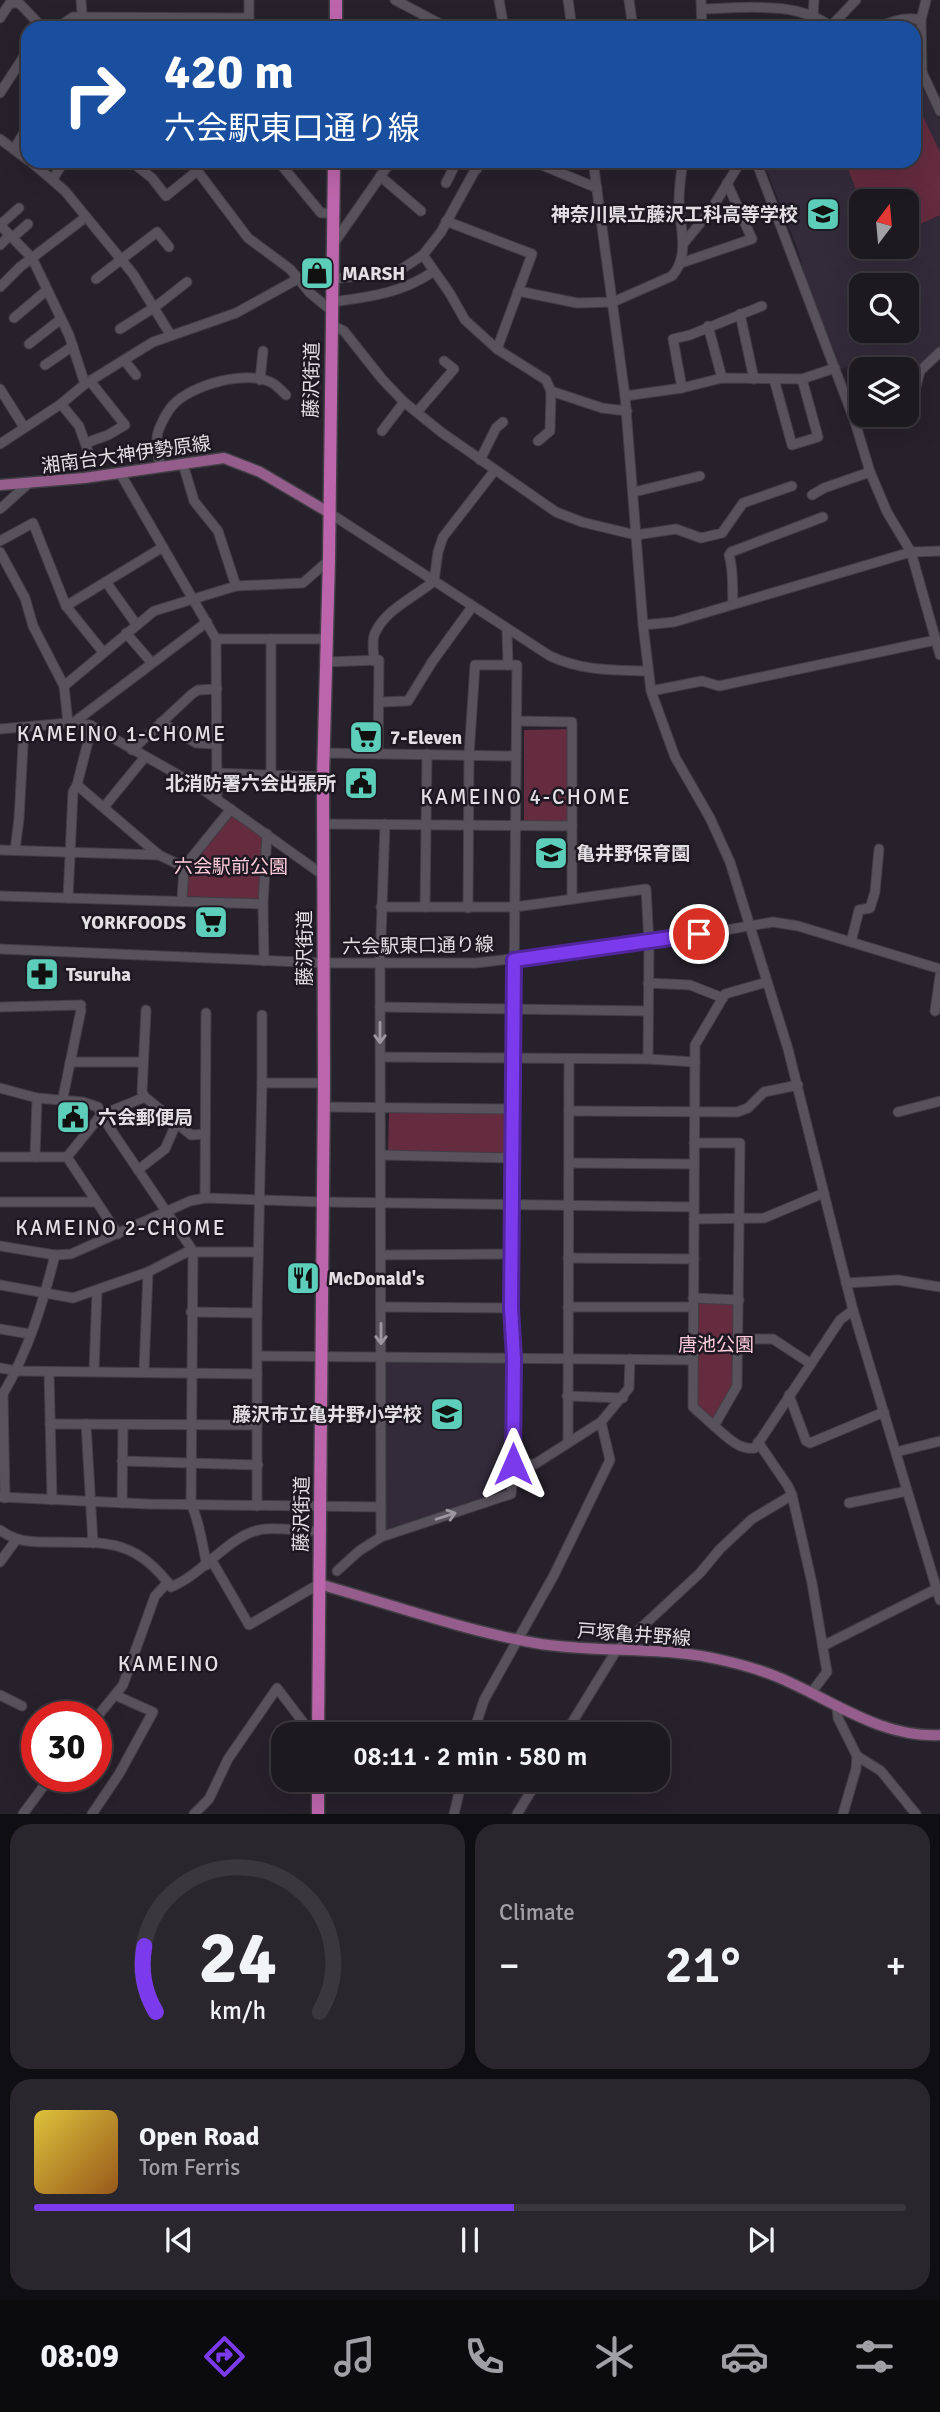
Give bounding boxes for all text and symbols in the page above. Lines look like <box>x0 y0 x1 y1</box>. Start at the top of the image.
text: 420 m <box>164 42 294 102</box>
icon: right <box>49 49 140 140</box>
text: 六会駅東口通り線 <box>164 109 420 148</box>
north arrow <box>849 189 919 259</box>
map controls <box>849 189 919 427</box>
school or university icon: 神奈川県立藤沢工科高等学校 <box>804 195 842 233</box>
place label: 神奈川県立藤沢工科高等学校 <box>551 203 798 227</box>
shop icon: MARSH <box>298 254 336 292</box>
place label: MARSH <box>342 262 405 286</box>
button: search <box>849 273 919 343</box>
street label: 藤沢街道 <box>299 342 325 418</box>
button: layers <box>849 357 919 427</box>
street label: 湘南台大神伊勢原線 <box>40 431 212 479</box>
supermarket icon: 7-Eleven <box>347 718 385 756</box>
district label: KAMEINO 1-CHOME <box>17 721 227 747</box>
place label: 7-Eleven <box>390 726 462 750</box>
public building icon: 北消防署六会出張所 <box>342 764 380 802</box>
place label: 北消防署六会出張所 <box>165 772 336 796</box>
district label: KAMEINO 4-CHOME <box>420 784 632 810</box>
school or university icon: 亀井野保育園 <box>532 834 570 872</box>
place label: 亀井野保育園 <box>576 842 690 866</box>
park label: 六会駅前公園 <box>174 855 288 879</box>
supermarket icon: YORKFOODS <box>192 903 230 941</box>
pin <box>669 904 729 964</box>
street label: 藤沢街道 <box>293 910 317 986</box>
place label: YORKFOODS <box>80 911 186 935</box>
icon: arrive <box>680 915 718 953</box>
street label: 六会駅東口通り線 <box>342 933 494 959</box>
pharmacy icon: Tsuruha <box>23 955 61 993</box>
place label: Tsuruha <box>66 963 131 987</box>
one-way arrow <box>373 1021 387 1044</box>
public building icon: 六会郵便局 <box>54 1098 92 1136</box>
place label: 六会郵便局 <box>98 1106 193 1130</box>
district label: KAMEINO 2-CHOME <box>15 1215 227 1241</box>
restaurant icon: McDonald's <box>284 1259 322 1297</box>
place label: McDonald's <box>328 1267 424 1291</box>
one-way arrow <box>374 1322 388 1345</box>
park label: 唐池公園 <box>678 1333 754 1357</box>
school or university icon: 藤沢市立亀井野小学校 <box>428 1395 466 1433</box>
place label: 藤沢市立亀井野小学校 <box>232 1403 422 1427</box>
position arrow <box>476 1427 550 1501</box>
street label: 藤沢街道 <box>289 1476 315 1552</box>
one-way arrow <box>434 1508 456 1521</box>
street label: 戸塚亀井野線 <box>576 1619 692 1651</box>
district label: KAMEINO <box>118 1651 220 1677</box>
speed limit sign: 30 <box>21 1701 112 1792</box>
text: 08:11 · 2 min · 580 m <box>354 1741 587 1773</box>
text: Climate <box>499 1898 575 1927</box>
text: 24 <box>198 1915 277 2004</box>
text: 21° <box>664 1933 741 1997</box>
text: − <box>499 1942 520 1989</box>
text: + <box>885 1942 906 1989</box>
text: km/h <box>209 1995 266 2026</box>
text: Open Road <box>139 2121 260 2153</box>
text: Tom Ferris <box>139 2153 240 2182</box>
icon: previous <box>160 2221 198 2259</box>
icon: pause <box>451 2221 489 2259</box>
icon: next <box>742 2221 780 2259</box>
icon: directions <box>200 2332 249 2381</box>
icon: music <box>330 2332 379 2381</box>
icon: phone <box>460 2332 509 2381</box>
icon: climate <box>590 2332 639 2381</box>
icon: car <box>720 2332 769 2381</box>
icon: filters <box>850 2332 899 2381</box>
text: 08:09 <box>41 2337 119 2376</box>

